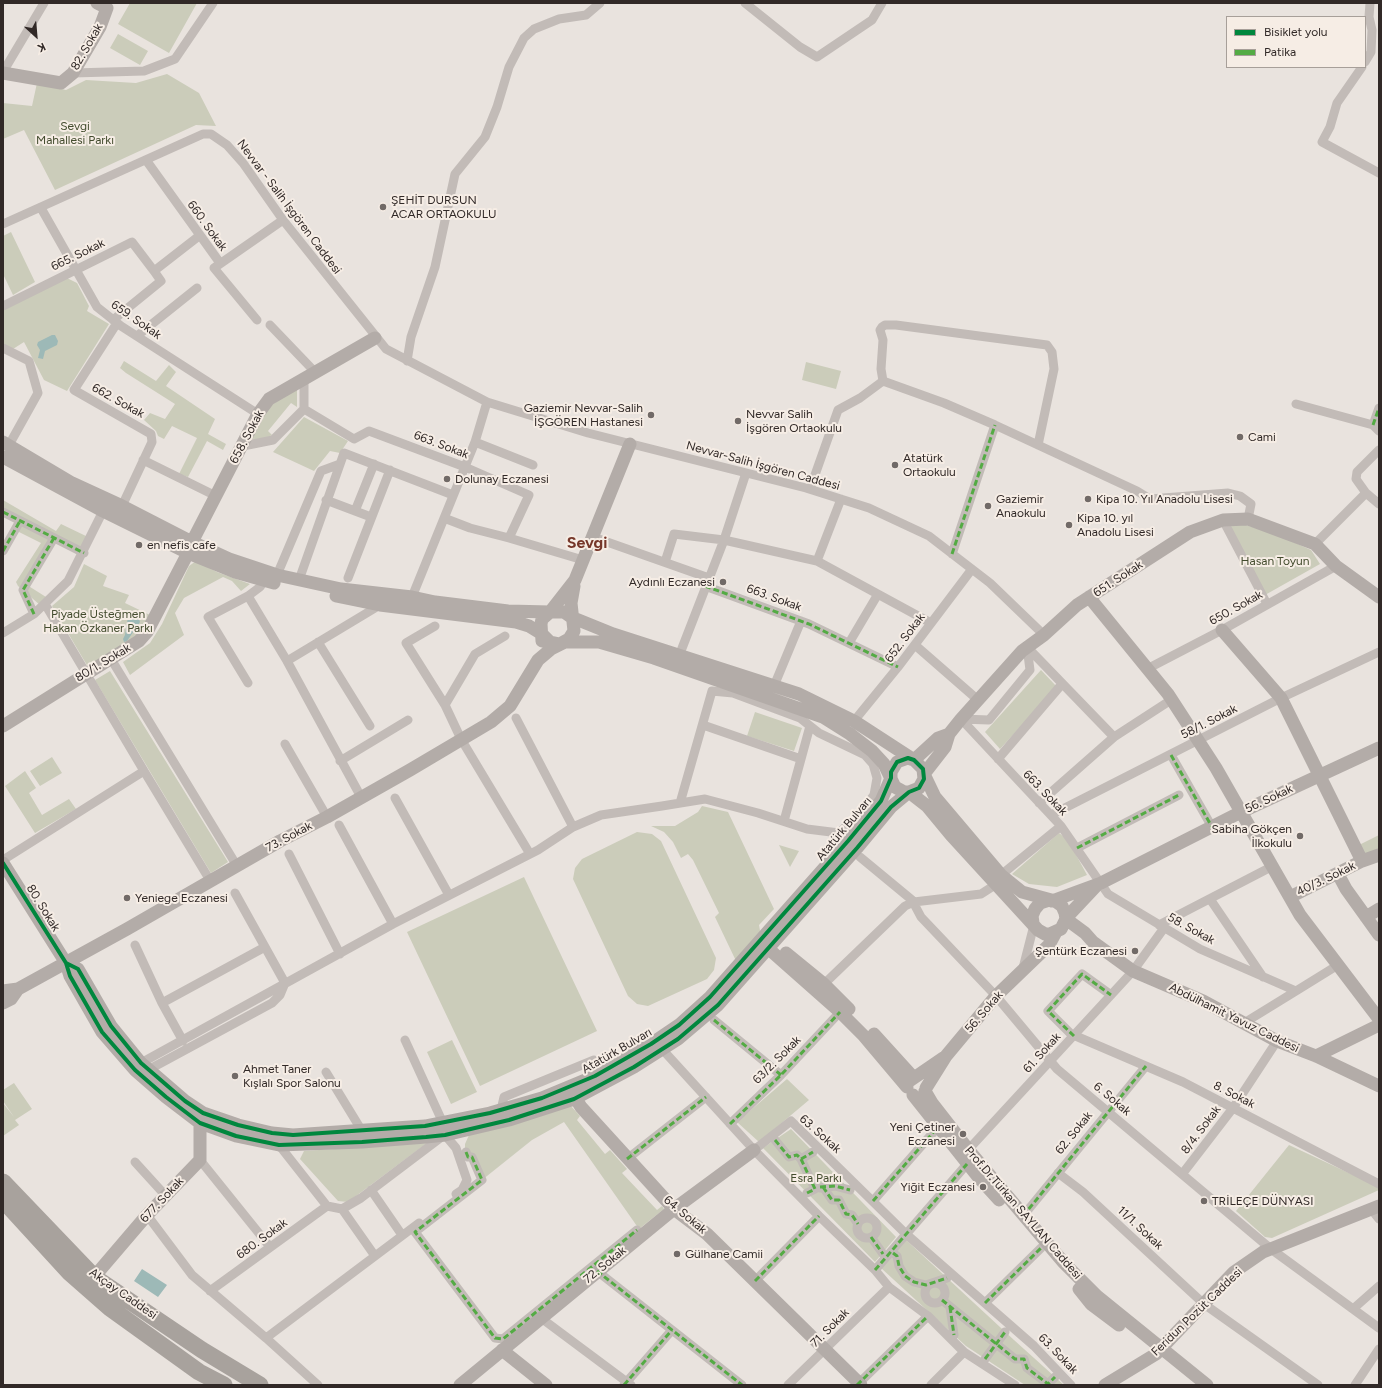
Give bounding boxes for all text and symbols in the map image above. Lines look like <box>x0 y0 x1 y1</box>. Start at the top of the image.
north arrow <box>16 16 56 56</box>
legend <box>1226 16 1366 68</box>
street label: 82. Sokak <box>68 21 106 73</box>
text: Bisiklet yolu <box>1264 25 1327 39</box>
text: K <box>35 40 48 55</box>
text: Patika <box>1264 45 1296 59</box>
park label: Sevgi Mahallesi Parkı <box>36 119 114 147</box>
street label: Nevvar - Salih İşgören Caddesi <box>234 137 344 277</box>
place label: ŞEHİT DURSUN ACAR ORTAOKULU <box>391 193 496 221</box>
street label: 660. Sokak <box>184 198 230 254</box>
marker: ŞEHİT DURSUN ACAR ORTAOKULU <box>378 202 388 212</box>
street label: 665. Sokak <box>49 236 107 274</box>
street label: 659. Sokak <box>108 297 164 343</box>
street label: 662. Sokak <box>89 381 147 421</box>
place label: Gaziemir Nevvar-Salih İŞGÖREN Hastanesi <box>524 401 643 429</box>
place label: Nevvar Salih İşgören Ortaokulu <box>746 407 842 435</box>
street label: 658. Sokak <box>227 408 267 466</box>
marker: Gaziemir Nevvar-Salih İŞGÖREN Hastanesi <box>646 410 656 420</box>
marker: Nevvar Salih İşgören Ortaokulu <box>733 416 743 426</box>
street label: 663. Sokak <box>412 428 470 462</box>
place label: Cami <box>1248 430 1276 444</box>
marker: Cami <box>1235 432 1245 442</box>
street label: Nevvar-Salih İşgören Caddesi <box>684 439 842 493</box>
place label: Atatürk Ortaokulu <box>903 451 956 479</box>
marker: Atatürk Ortaokulu <box>890 460 900 470</box>
place label: Dolunay Eczanesi <box>455 472 549 486</box>
marker: Dolunay Eczanesi <box>442 474 452 484</box>
place label: Gaziemir Anaokulu <box>996 492 1046 520</box>
place label: Kipa 10. Yıl Anadolu Lisesi <box>1096 492 1233 506</box>
marker: Kipa 10. Yıl Anadolu Lisesi <box>1083 494 1093 504</box>
marker: Gaziemir Anaokulu <box>983 501 993 511</box>
place label: Kipa 10. yıl Anadolu Lisesi <box>1077 511 1154 539</box>
marker: Kipa 10. yıl Anadolu Lisesi <box>1064 520 1074 530</box>
district label: Sevgi <box>567 533 607 553</box>
place label: en nefis cafe <box>147 538 216 552</box>
marker: en nefis cafe <box>134 540 144 550</box>
park label: Hasan Toyun <box>1241 554 1309 568</box>
street label: 651. Sokak <box>1091 558 1145 600</box>
place label: Aydınlı Eczanesi <box>629 575 715 589</box>
marker: Aydınlı Eczanesi <box>718 577 728 587</box>
street label: 663. Sokak <box>745 581 803 615</box>
street label: 650. Sokak <box>1207 587 1265 629</box>
park label: Piyade Üsteğmen Hakan Özkaner Parkı <box>43 607 153 635</box>
street label: 652. Sokak <box>882 611 928 665</box>
street label: 80/1. Sokak <box>73 641 133 685</box>
street label: 58/1. Sokak <box>1178 702 1240 742</box>
street label: 663. Sokak <box>1020 767 1070 819</box>
street label: 56. Sokak <box>1243 782 1295 816</box>
street label: Atatürk Bulvarı <box>813 794 875 864</box>
street label: 73. Sokak <box>263 819 315 855</box>
place label: Sabiha Gökçen İlkokulu <box>1211 822 1292 850</box>
marker: Sabiha Gökçen İlkokulu <box>1295 831 1305 841</box>
street label: 40/3. Sokak <box>1294 859 1358 899</box>
street label: 80. Sokak <box>23 882 63 934</box>
place label: Yeniege Eczanesi <box>135 891 228 905</box>
marker: Yeniege Eczanesi <box>122 893 132 903</box>
street label: 58. Sokak <box>1165 910 1217 948</box>
place label: Şentürk Eczanesi <box>1035 944 1127 958</box>
marker: Şentürk Eczanesi <box>1130 946 1140 956</box>
street label: Abdülhamit Yavuz Caddesi <box>1167 980 1301 1056</box>
street label: 56. Sokak <box>962 988 1006 1036</box>
street label: Atatürk Bulvarı <box>579 1025 655 1077</box>
street label: 61. Sokak <box>1020 1030 1064 1076</box>
street label: 63/2. Sokak <box>750 1033 804 1087</box>
place label: Ahmet Taner Kışlalı Spor Salonu <box>243 1062 341 1090</box>
marker: Ahmet Taner Kışlalı Spor Salonu <box>230 1071 240 1081</box>
street label: 8. Sokak <box>1211 1078 1257 1112</box>
street label: 6. Sokak <box>1090 1079 1134 1119</box>
street label: 8/4. Sokak <box>1178 1103 1224 1157</box>
street label: 62. Sokak <box>1052 1109 1096 1157</box>
street label: 63. Sokak <box>796 1112 844 1156</box>
place label: Yeni Çetiner Eczanesi <box>890 1120 955 1148</box>
marker: Yeni Çetiner Eczanesi <box>958 1129 968 1139</box>
street label: Prof.Dr.Türkan SAYLAN Caddesi <box>961 1144 1085 1282</box>
park label: Esra Parkı <box>790 1171 842 1185</box>
street label: 677. Sokak <box>137 1174 187 1226</box>
place label: Yiğit Eczanesi <box>900 1180 975 1194</box>
marker: Yiğit Eczanesi <box>978 1182 988 1192</box>
street label: 64. Sokak <box>661 1193 709 1237</box>
place label: TRİLEÇE DÜNYASI <box>1212 1194 1313 1208</box>
marker: TRİLEÇE DÜNYASI <box>1199 1196 1209 1206</box>
street label: 11/1. Sokak <box>1114 1203 1166 1253</box>
street label: 680. Sokak <box>234 1216 290 1262</box>
street label: 72. Sokak <box>581 1243 629 1287</box>
place label: Gülhane Camii <box>685 1247 763 1261</box>
marker: Gülhane Camii <box>672 1249 682 1259</box>
street label: Akçay Caddesi <box>86 1265 160 1323</box>
street label: Feridun Pozüt Caddesi <box>1149 1265 1245 1359</box>
street label: 71. Sokak <box>808 1306 852 1350</box>
street label: 63. Sokak <box>1035 1331 1081 1377</box>

